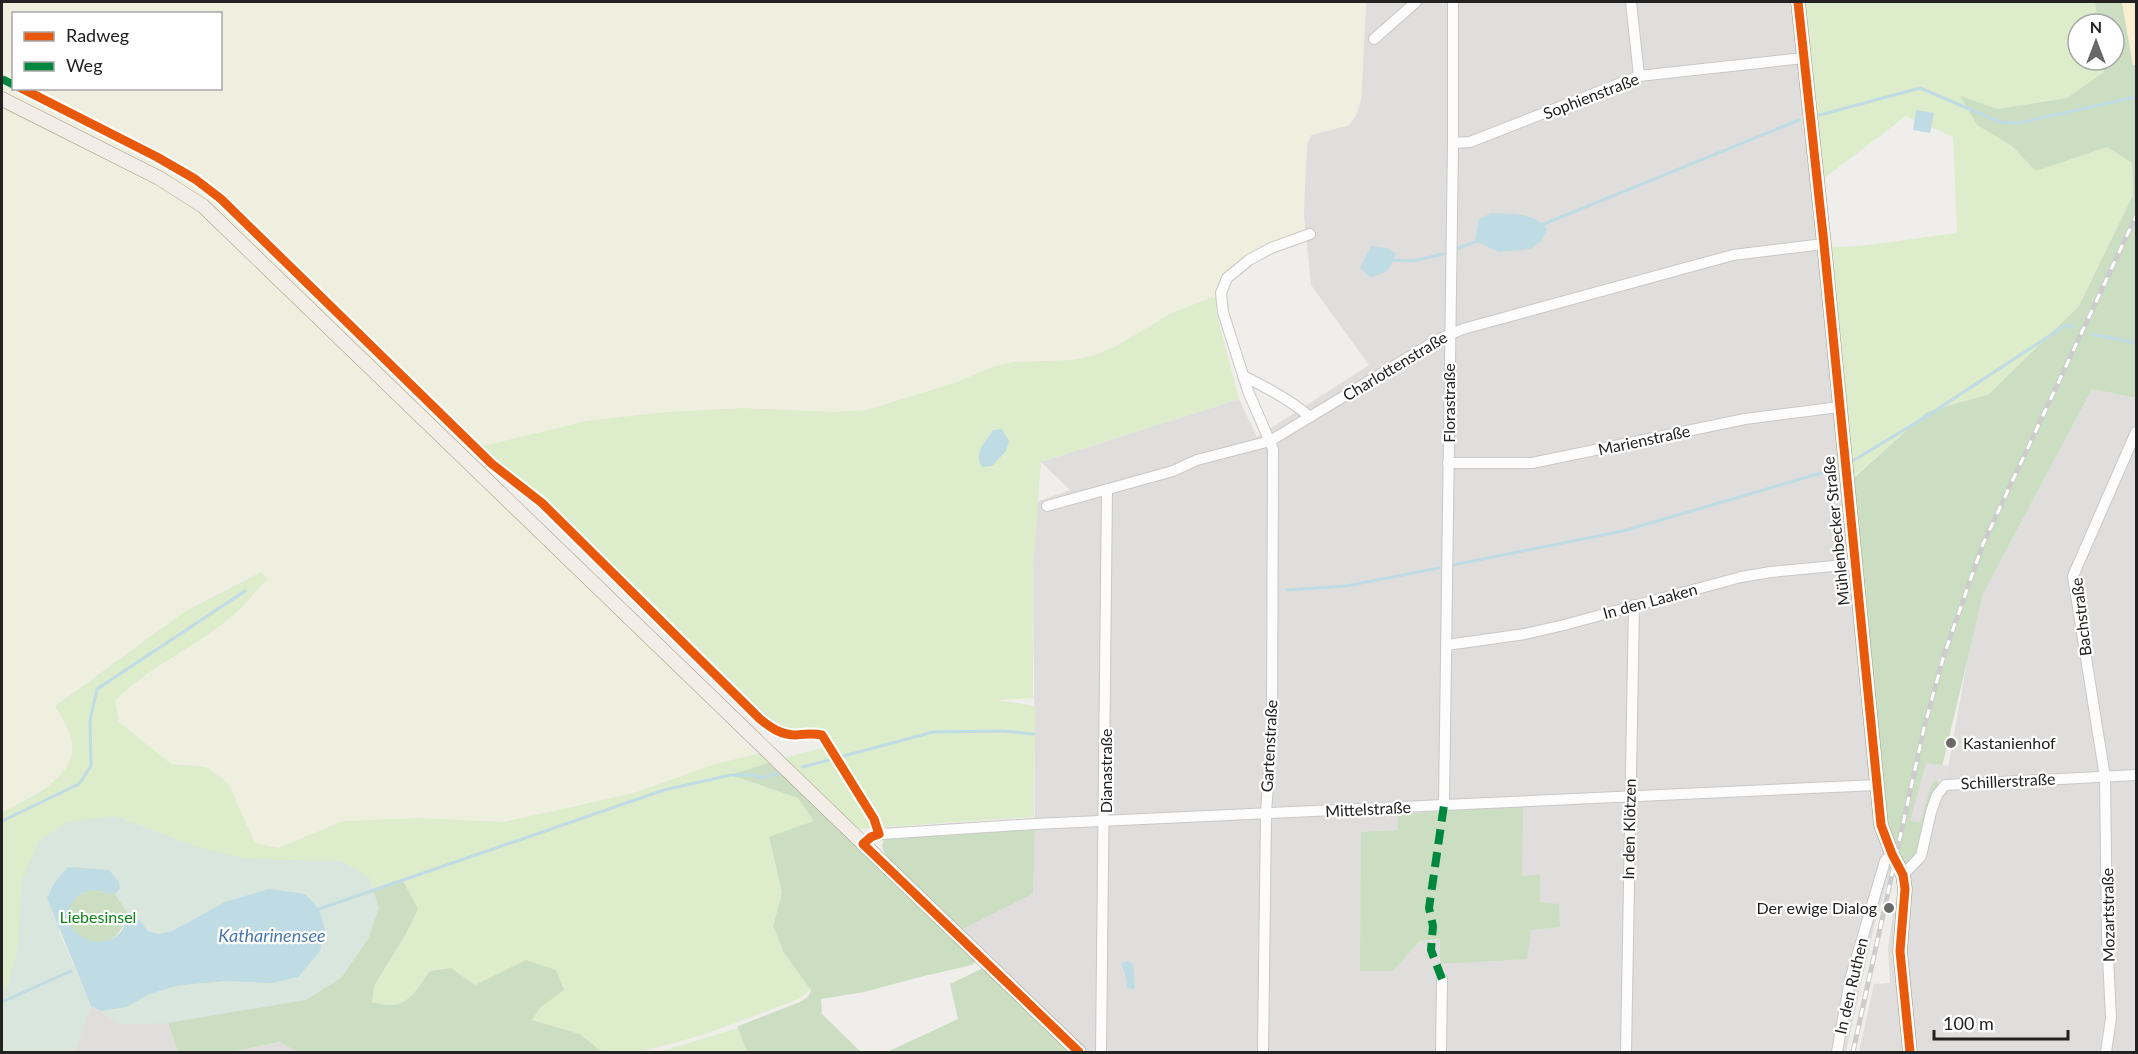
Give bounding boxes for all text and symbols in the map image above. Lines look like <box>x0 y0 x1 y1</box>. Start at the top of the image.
legend <box>12 12 222 90</box>
north arrow <box>2066 12 2126 72</box>
text: N <box>2090 17 2102 36</box>
text: Radweg <box>66 24 129 46</box>
text: Weg <box>66 54 103 76</box>
street label: Sophienstraße <box>1540 69 1641 122</box>
street label: Charlottenstraße <box>1339 327 1450 404</box>
street label: Florastraße <box>1439 363 1458 443</box>
street label: Marienstraße <box>1596 420 1692 459</box>
street label: Mühlenbecker Straße <box>1818 456 1853 607</box>
street label: Bachstraße <box>2066 577 2095 657</box>
street label: In den Laaken <box>1601 579 1699 622</box>
street label: Gartenstraße <box>1257 699 1280 793</box>
street label: Dianastraße <box>1096 729 1115 813</box>
place label: Kastanienhof <box>1963 733 2056 752</box>
marker: Kastanienhof <box>1944 736 1958 750</box>
street label: Schillerstraße <box>1960 769 2056 792</box>
street label: In den Klötzen <box>1618 778 1639 880</box>
street label: Mittelstraße <box>1325 797 1411 820</box>
street label: Mozartstraße <box>2097 868 2118 962</box>
place label: Der ewige Dialog <box>1756 898 1877 917</box>
marker: Der ewige Dialog <box>1882 901 1896 915</box>
park label: Liebesinsel <box>60 907 136 926</box>
water label: Katharinensee <box>218 924 326 946</box>
street label: In den Ruthen <box>1830 936 1871 1036</box>
scale bar <box>1934 1003 2068 1041</box>
text: 100 m <box>1943 1012 1994 1034</box>

